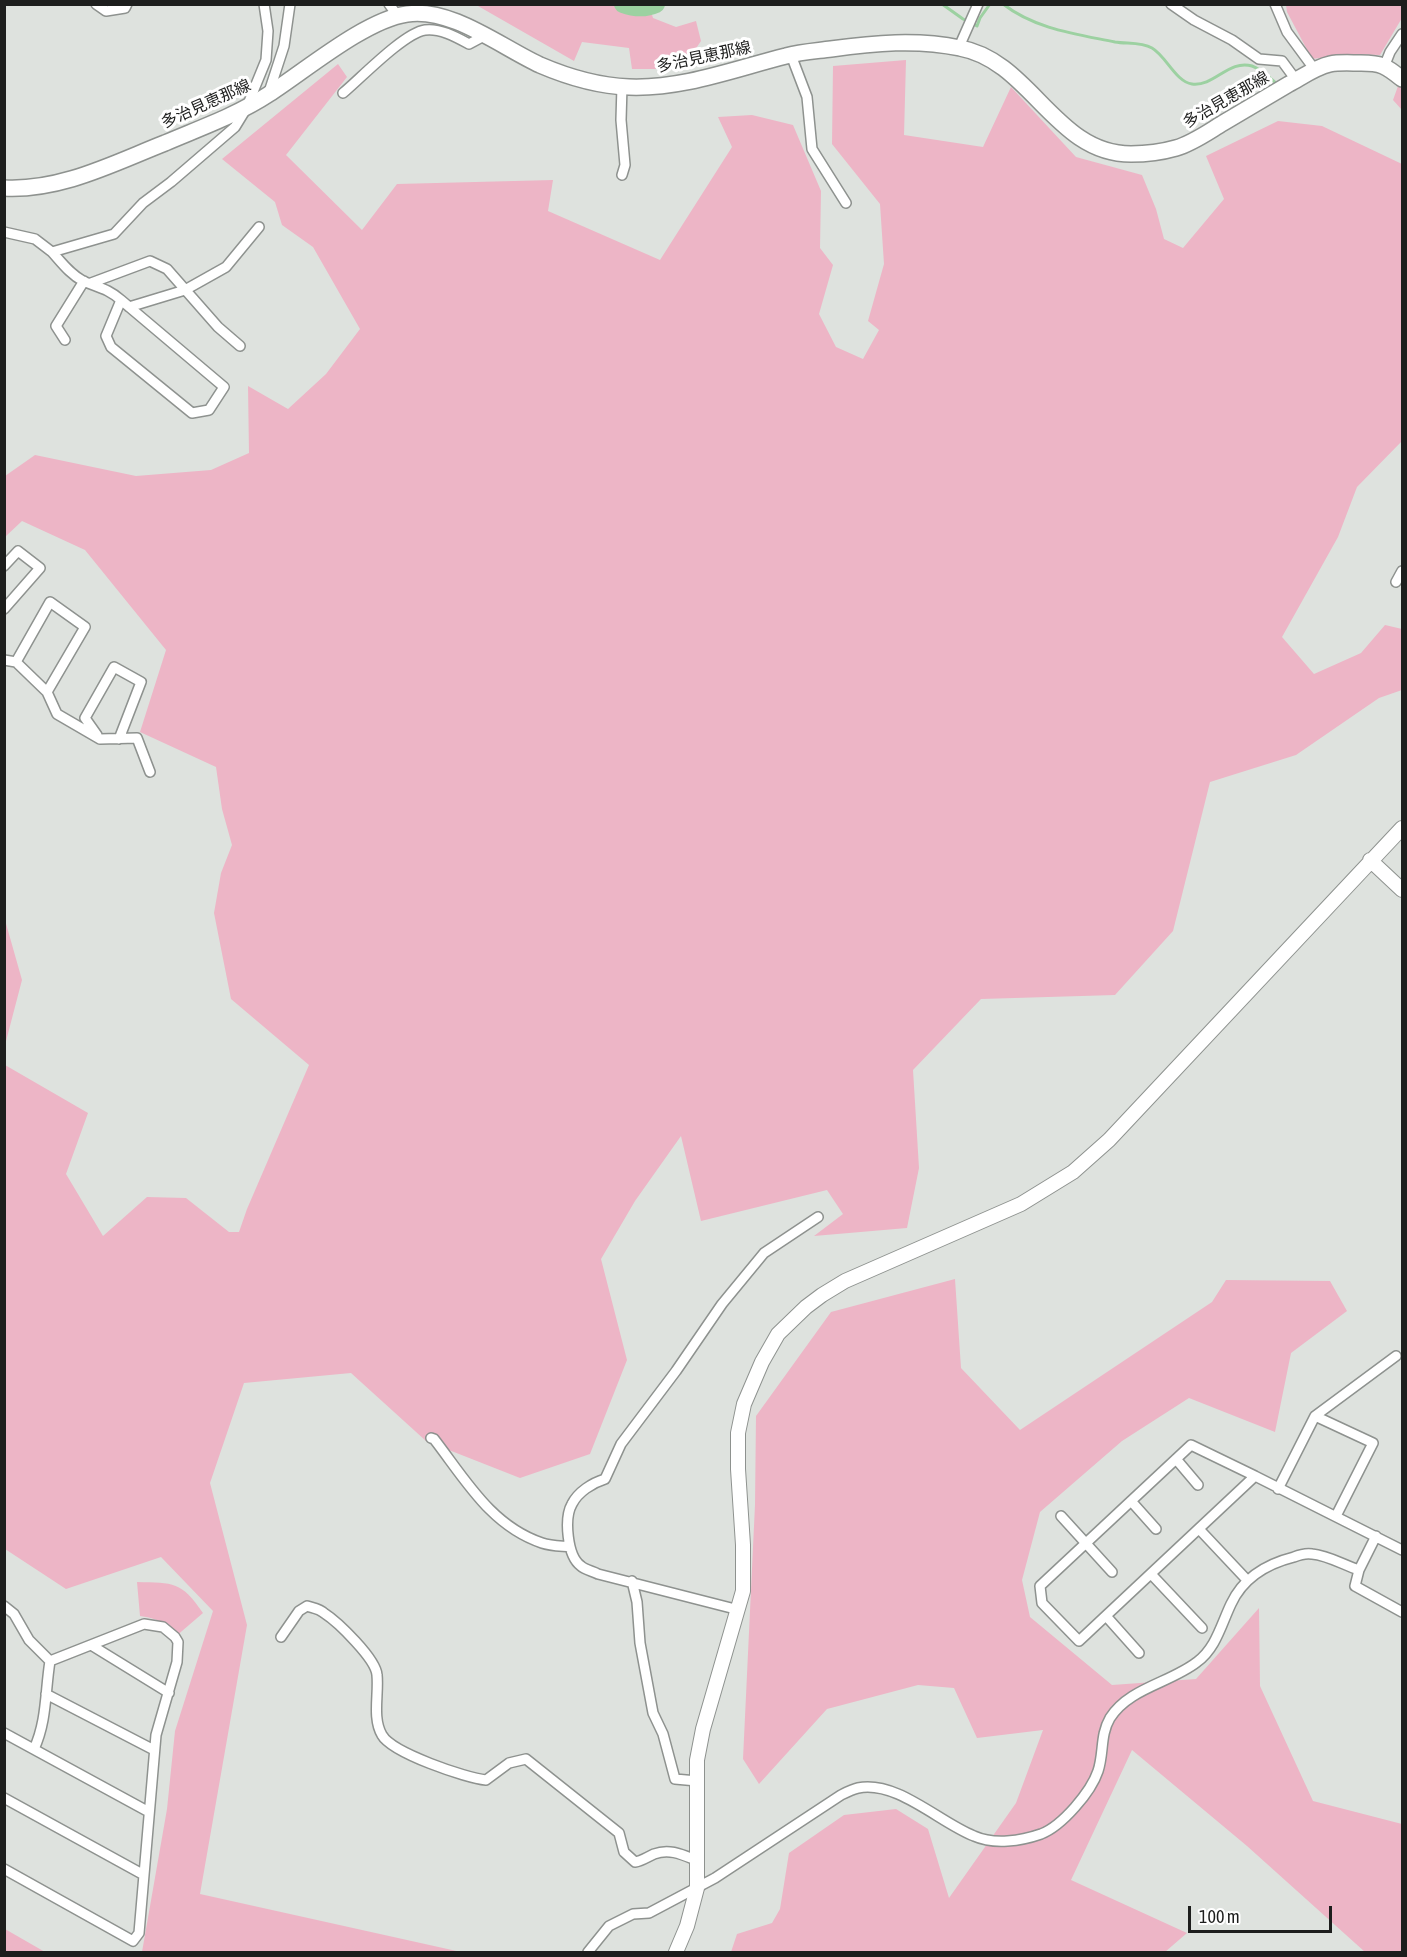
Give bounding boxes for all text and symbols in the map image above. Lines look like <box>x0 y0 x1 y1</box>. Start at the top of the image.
street label: 多治見恵那線 <box>655 38 753 76</box>
street label: 多治見恵那線 <box>1180 68 1272 132</box>
street label: 多治見恵那線 <box>158 76 254 132</box>
scale bar <box>1191 1894 1335 1932</box>
text: 100 m <box>1199 1906 1240 1927</box>

